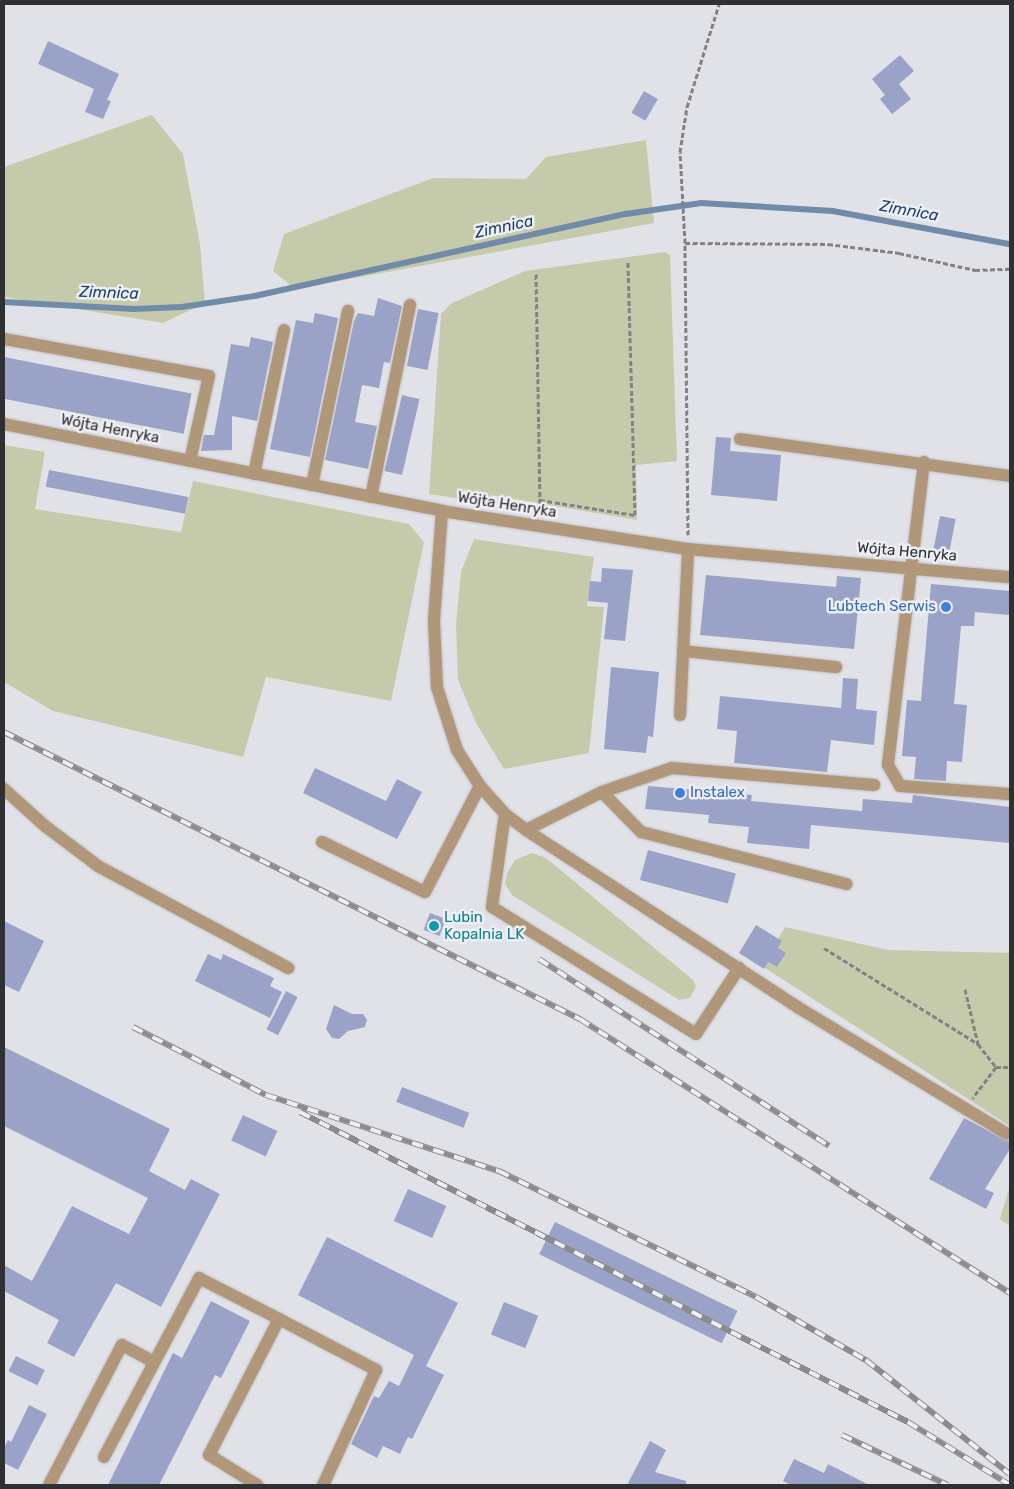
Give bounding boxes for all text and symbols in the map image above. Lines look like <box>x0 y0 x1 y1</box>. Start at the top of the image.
water label: Zimnica <box>878 196 940 226</box>
water label: Zimnica <box>473 211 535 243</box>
water label: Zimnica <box>79 282 139 304</box>
street label: Wójta Henryka <box>59 411 161 447</box>
street label: Wójta Henryka <box>456 488 558 522</box>
street label: Wójta Henryka <box>856 539 958 565</box>
place label: Lubtech Serwis <box>828 598 936 616</box>
marker: Lubtech Serwis <box>940 601 952 613</box>
place label: Instalex <box>690 784 745 802</box>
marker: Instalex <box>674 787 686 799</box>
place label: Lubin Kopalnia LK <box>444 908 524 943</box>
marker: Lubin Kopalnia LK <box>428 920 440 932</box>

